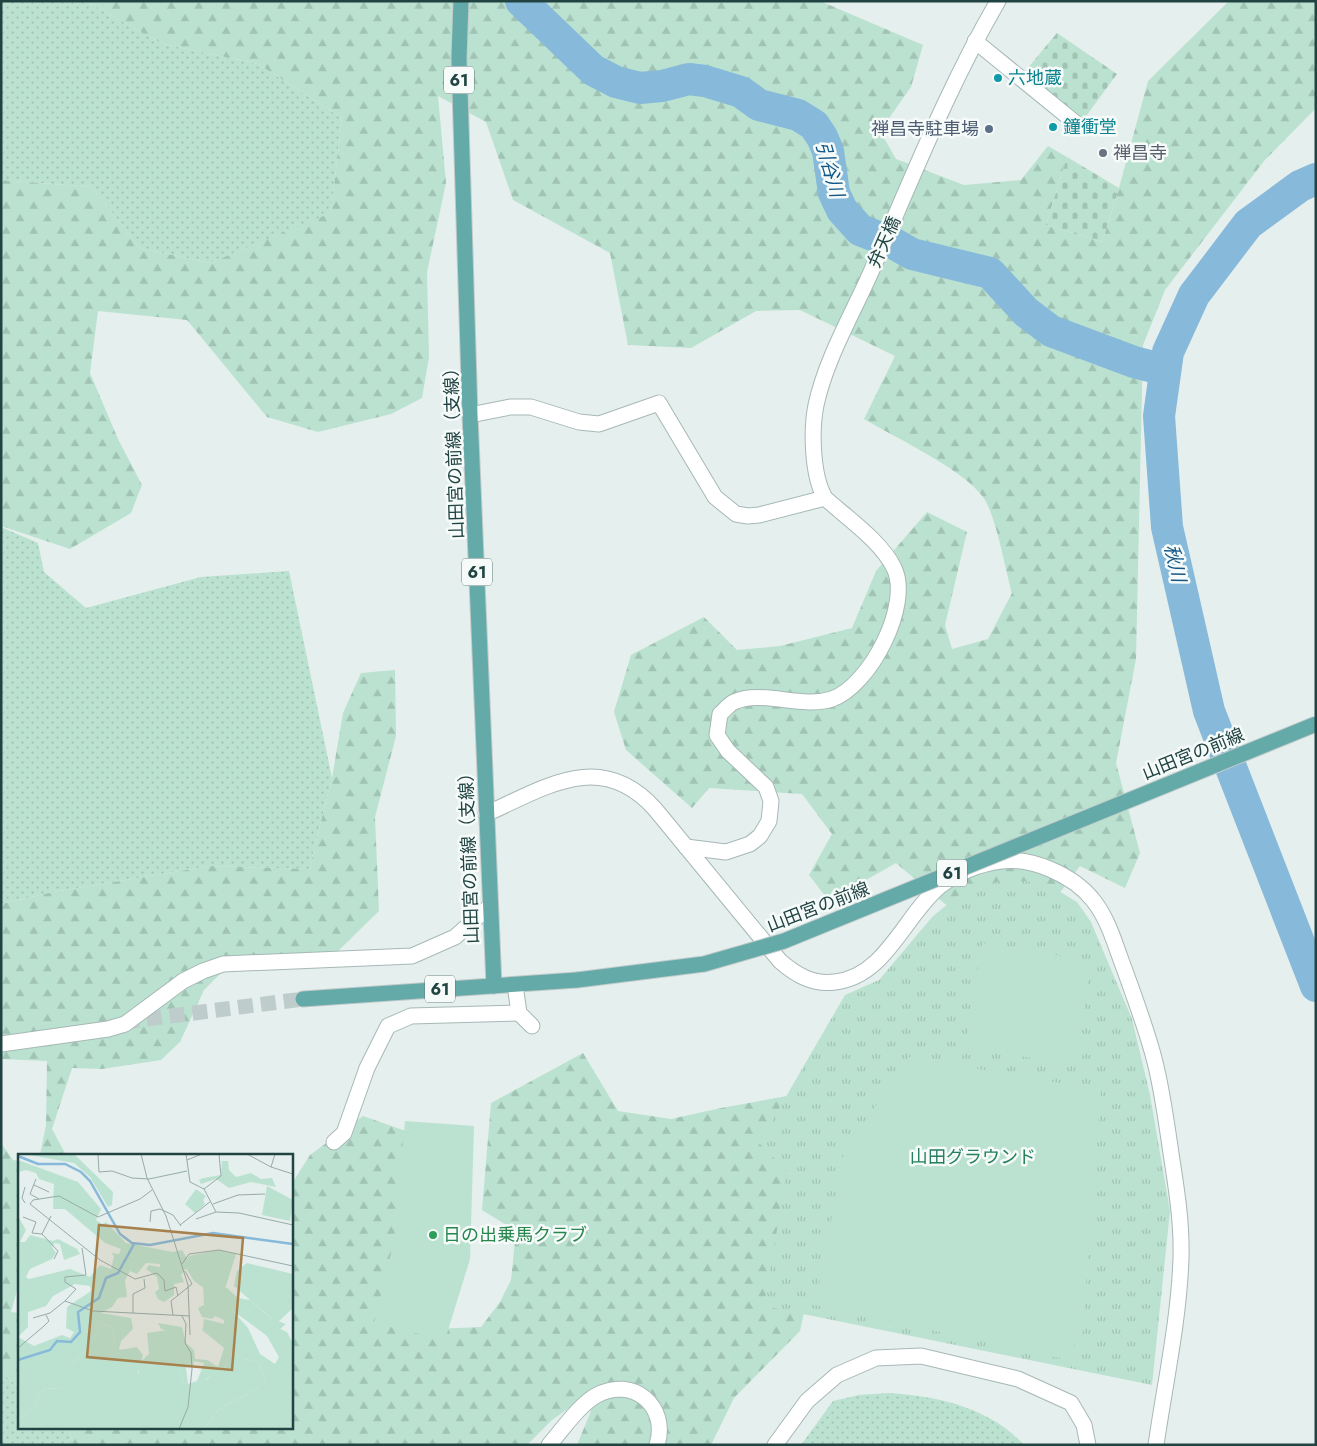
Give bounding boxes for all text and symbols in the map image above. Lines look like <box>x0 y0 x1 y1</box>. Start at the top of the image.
place label: 六地蔵 <box>1008 65 1062 91</box>
road number: 61 <box>444 66 474 94</box>
marker: 六地蔵 <box>992 72 1004 84</box>
place label: 鐘衝堂 <box>1063 114 1117 140</box>
place label: 禅昌寺駐車場 <box>871 116 979 142</box>
marker: 鐘衝堂 <box>1047 121 1059 133</box>
marker: 禅昌寺駐車場 <box>983 123 995 135</box>
water label: 引谷川 <box>809 138 851 202</box>
place label: 禅昌寺 <box>1113 140 1167 166</box>
marker: 禅昌寺 <box>1097 147 1109 159</box>
street label: 弁天橋 <box>861 212 907 272</box>
street label: 山田宮の前線（支線） <box>438 359 470 539</box>
water label: 秋川 <box>1158 541 1193 586</box>
road number: 61 <box>462 558 492 586</box>
street label: 山田宮の前線 <box>1138 722 1248 786</box>
street label: 山田宮の前線（支線） <box>453 764 485 944</box>
road number: 61 <box>937 860 967 886</box>
street label: 山田宮の前線 <box>763 876 873 938</box>
road number: 61 <box>425 976 455 1002</box>
park label: 山田グラウンド <box>910 1144 1036 1170</box>
inset map <box>18 1154 292 1428</box>
place label: 日の出乗馬クラブ <box>443 1222 587 1248</box>
marker: 日の出乗馬クラブ <box>427 1229 439 1241</box>

